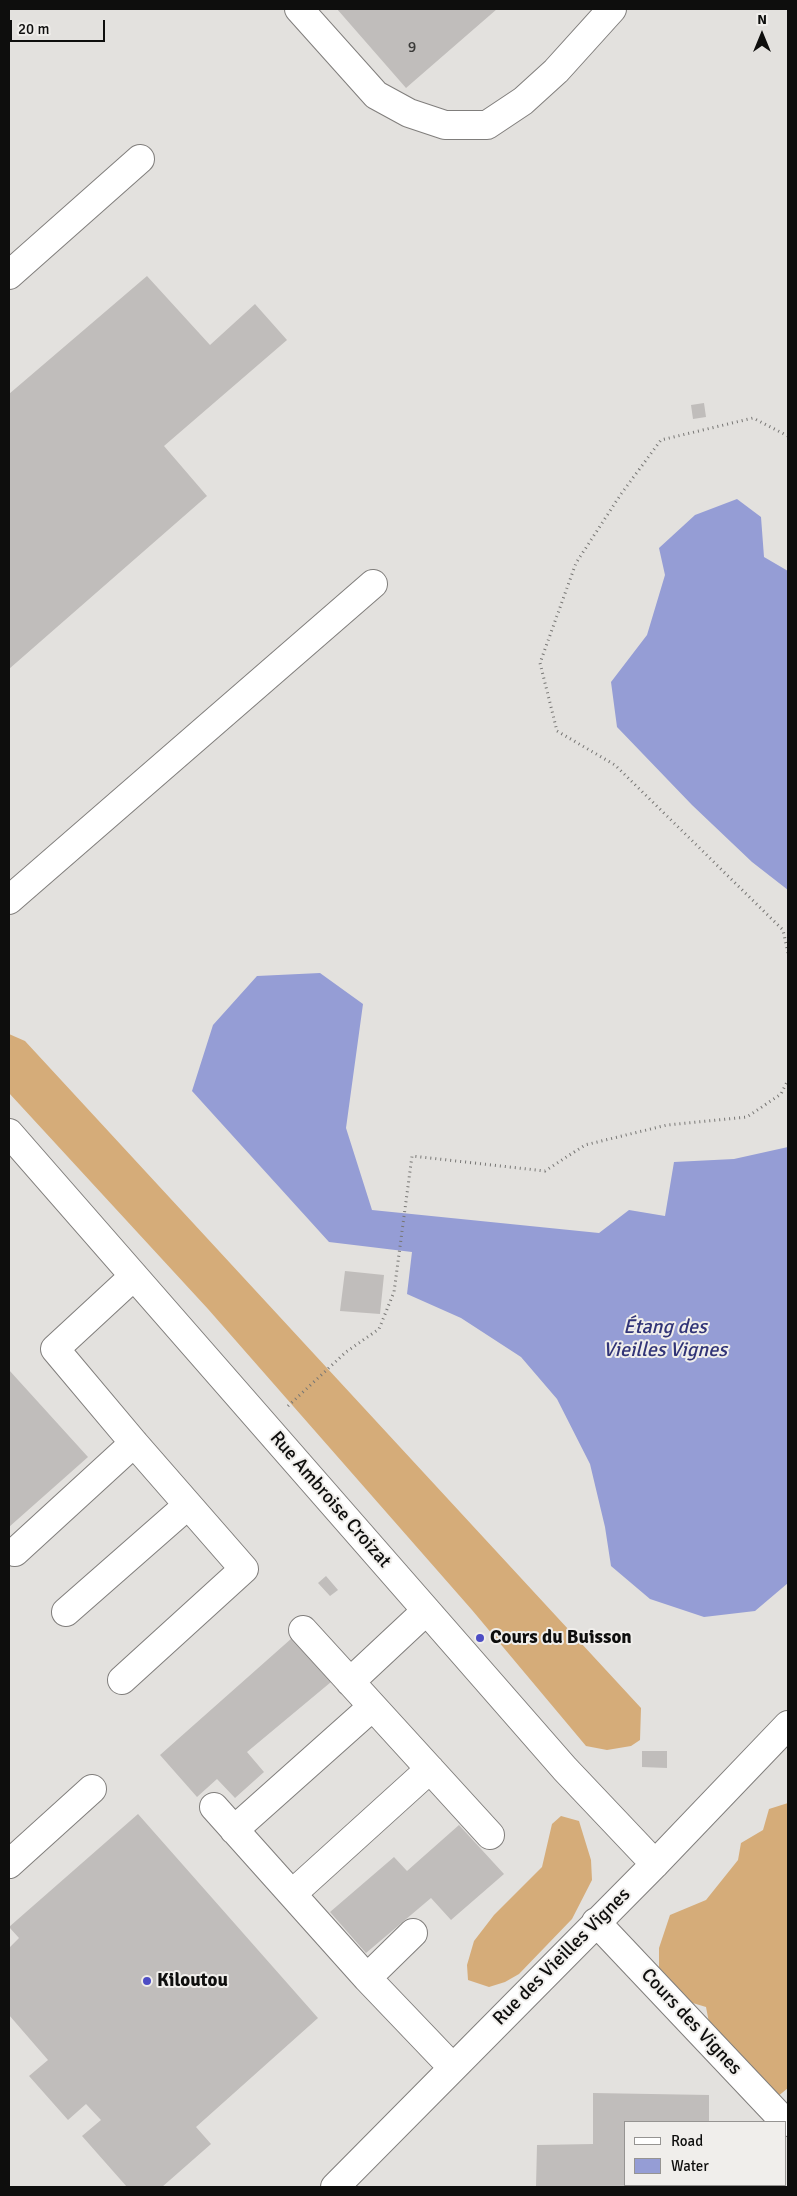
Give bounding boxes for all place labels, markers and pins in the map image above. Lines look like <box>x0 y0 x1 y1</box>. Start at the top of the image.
place label: Cours du Buisson <box>490 1627 632 1649</box>
marker: Cours du Buisson <box>474 1632 486 1644</box>
place label: Kiloutou <box>157 1970 228 1992</box>
marker: Kiloutou <box>141 1975 153 1987</box>

